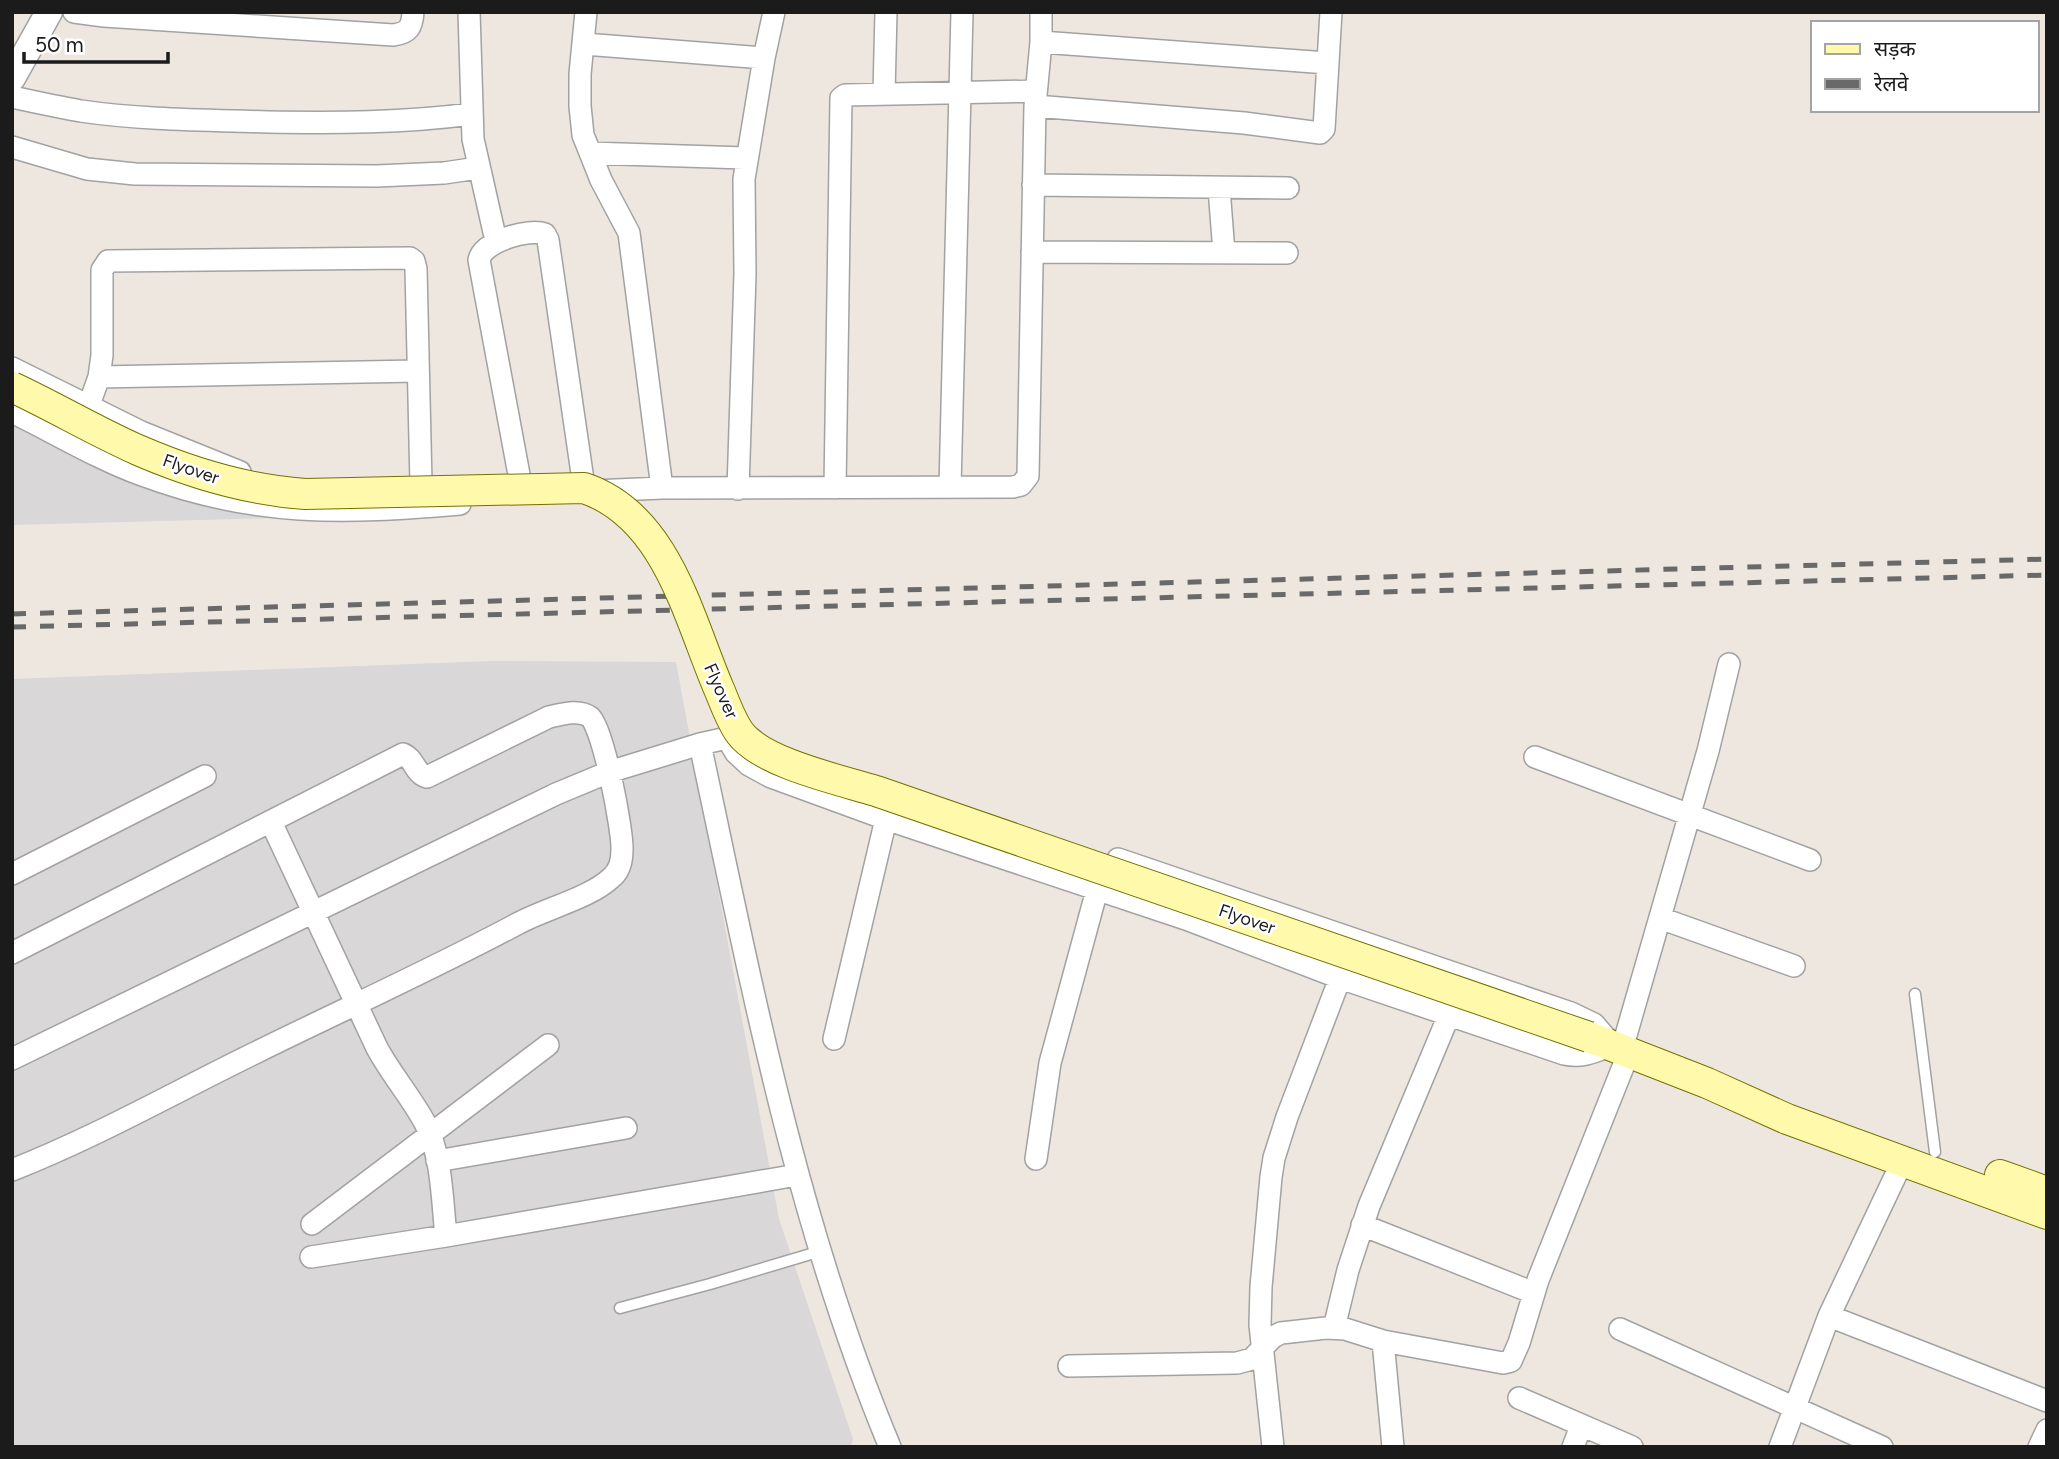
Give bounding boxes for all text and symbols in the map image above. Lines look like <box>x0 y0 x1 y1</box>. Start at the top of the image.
scale bar <box>24 21 168 65</box>
legend <box>1811 21 2038 112</box>
text: 50 m <box>35 32 84 57</box>
text: सड़क <box>1874 36 1916 61</box>
text: रेलवे <box>1873 71 1909 96</box>
street label: Flyover <box>160 449 222 489</box>
street label: Flyover <box>699 660 743 722</box>
street label: Flyover <box>1216 899 1278 939</box>

